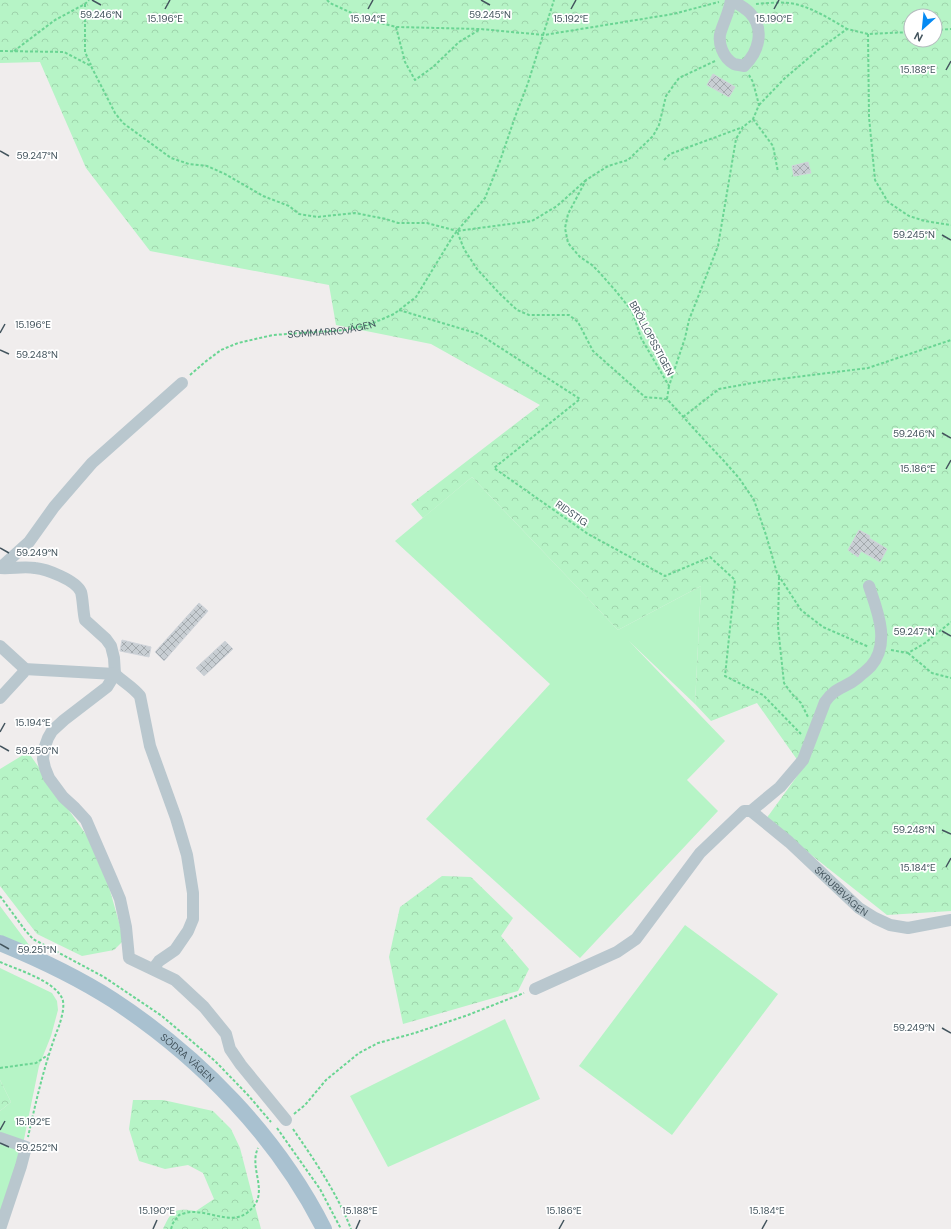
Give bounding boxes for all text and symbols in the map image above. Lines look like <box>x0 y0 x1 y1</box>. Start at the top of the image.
text: 59.246°N <box>80 8 122 21</box>
text: 59.245°N <box>469 8 511 21</box>
north arrow <box>903 8 943 48</box>
text: 15.196°E <box>147 12 183 25</box>
text: 15.194°E <box>350 12 386 25</box>
text: 15.192°E <box>553 12 589 25</box>
text: 15.190°E <box>756 12 792 25</box>
text: N <box>912 29 925 45</box>
text: 15.188°E <box>900 63 936 76</box>
text: 59.247°N <box>16 149 58 162</box>
text: 59.245°N <box>893 228 935 241</box>
street label: BRÖLLOPSSTIGEN <box>626 299 677 378</box>
street label: SOMMARROVÄGEN <box>287 317 378 341</box>
text: 15.196°E <box>15 318 51 331</box>
text: 59.248°N <box>16 348 58 361</box>
text: 59.246°N <box>893 427 935 440</box>
text: 15.186°E <box>900 462 936 475</box>
street label: RIDSTIG <box>553 498 590 529</box>
text: 59.249°N <box>16 546 58 559</box>
text: 59.247°N <box>893 625 935 638</box>
text: 15.194°E <box>15 716 51 729</box>
text: 59.250°N <box>16 744 58 757</box>
text: 59.248°N <box>893 823 935 836</box>
text: 15.184°E <box>900 861 936 874</box>
street label: SKRUBBVÄGEN <box>812 864 871 919</box>
text: 59.251°N <box>17 943 57 956</box>
text: 59.249°N <box>893 1021 935 1034</box>
street label: SÖDRA VÄGEN <box>158 1031 217 1085</box>
text: 15.192°E <box>15 1115 51 1128</box>
text: 59.252°N <box>16 1141 58 1154</box>
text: 15.190°E <box>139 1204 175 1217</box>
text: 15.188°E <box>342 1204 378 1217</box>
text: 15.186°E <box>546 1204 582 1217</box>
text: 15.184°E <box>749 1204 785 1217</box>

